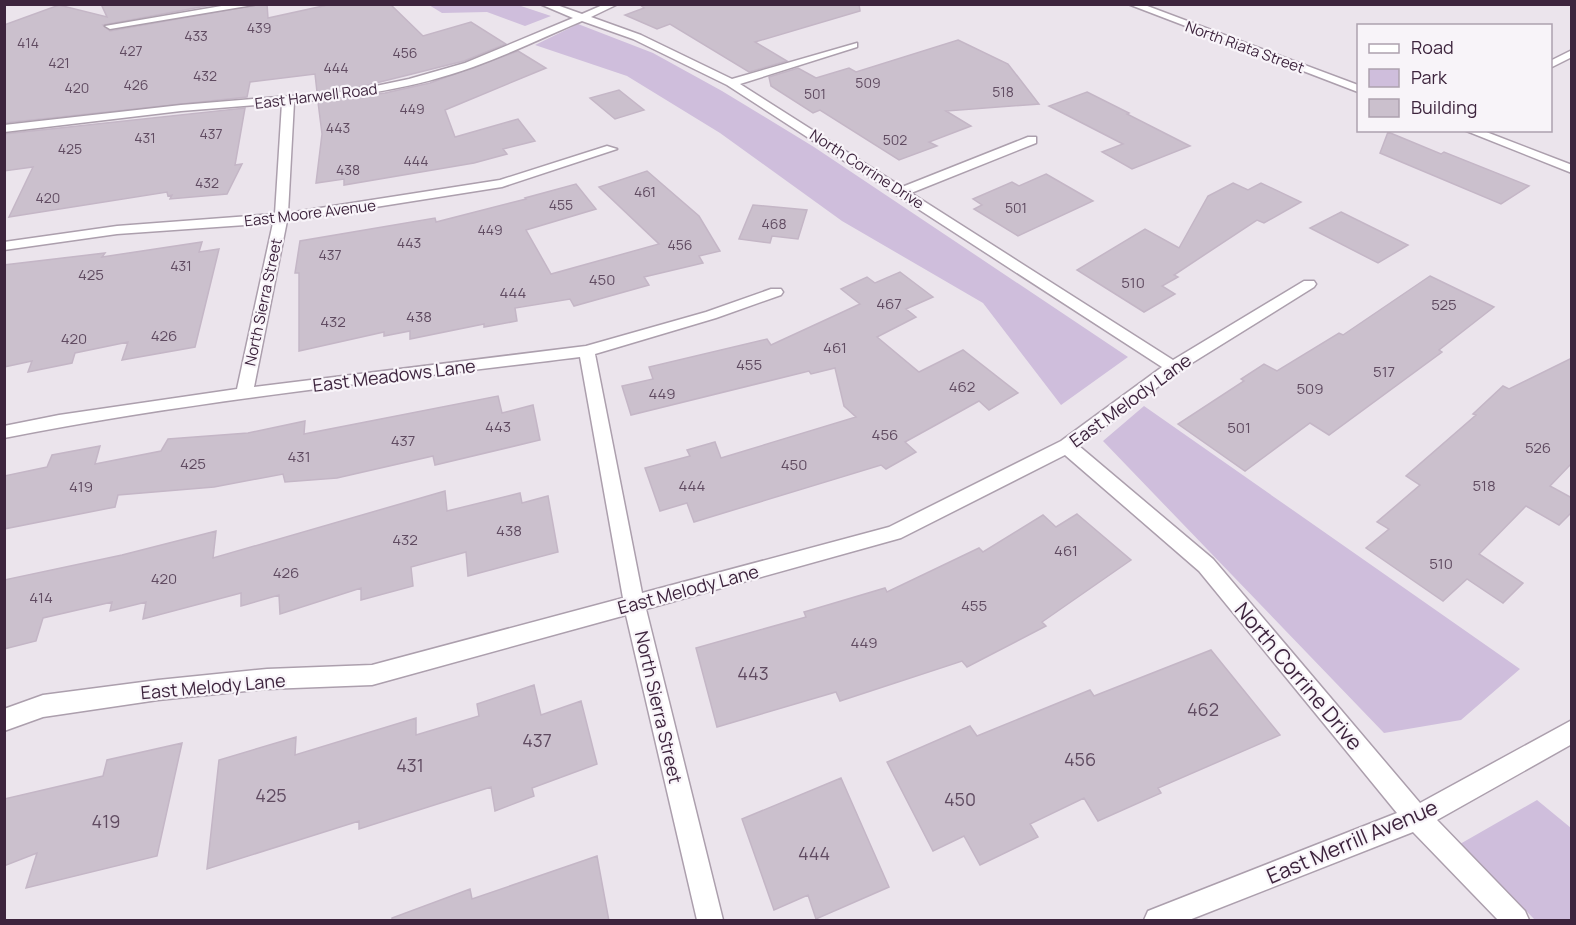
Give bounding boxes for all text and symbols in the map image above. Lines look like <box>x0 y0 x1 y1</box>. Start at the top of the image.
street label: North Riata Street <box>1183 16 1307 78</box>
house number: 439 <box>247 18 271 37</box>
legend <box>1357 24 1552 132</box>
house number: 433 <box>184 26 208 45</box>
house number: 414 <box>17 33 39 52</box>
text: Road <box>1411 35 1454 59</box>
house number: 427 <box>119 41 143 60</box>
house number: 456 <box>392 43 418 62</box>
house number: 421 <box>48 53 70 72</box>
house number: 444 <box>323 58 349 77</box>
text: Park <box>1411 65 1448 89</box>
house number: 432 <box>193 66 217 85</box>
house number: 509 <box>855 73 881 92</box>
house number: 426 <box>124 75 148 94</box>
house number: 420 <box>65 78 89 97</box>
street label: East Harwell Road <box>254 78 378 114</box>
house number: 518 <box>992 82 1014 101</box>
house number: 501 <box>804 84 826 103</box>
text: Building <box>1411 95 1477 119</box>
house number: 449 <box>399 99 425 118</box>
house number: 443 <box>326 118 350 137</box>
house number: 437 <box>199 124 223 143</box>
street label: North Corrine Drive <box>806 124 928 214</box>
house number: 431 <box>134 128 156 147</box>
house number: 502 <box>883 130 907 149</box>
house number: 425 <box>58 139 82 158</box>
house number: 444 <box>403 151 429 170</box>
house number: 438 <box>336 160 360 179</box>
house number: 432 <box>195 173 219 192</box>
house number: 461 <box>634 182 656 201</box>
house number: 420 <box>36 188 60 207</box>
street label: East Moore Avenue <box>243 194 377 231</box>
house number: 455 <box>549 195 573 214</box>
house number: 501 <box>1005 198 1027 217</box>
house number: 468 <box>761 214 787 233</box>
house number: 449 <box>477 220 503 239</box>
house number: 443 <box>397 233 421 252</box>
house number: 456 <box>667 235 693 254</box>
street label: North Sierra Street <box>239 236 287 368</box>
house number: 437 <box>318 245 342 264</box>
house number: 431 <box>170 256 192 275</box>
house number: 425 <box>78 264 104 285</box>
house number: 450 <box>589 269 615 290</box>
house number: 510 <box>1121 272 1145 293</box>
house number: 444 <box>500 282 527 303</box>
house number: 467 <box>876 293 902 314</box>
house number: 525 <box>1431 294 1457 315</box>
house number: 438 <box>406 306 432 327</box>
house number: 432 <box>320 311 346 332</box>
house number: 426 <box>151 325 177 346</box>
house number: 420 <box>61 328 87 349</box>
house number: 461 <box>823 337 847 358</box>
street label: East Melody Lane <box>1064 348 1196 452</box>
street label: East Meadows Lane <box>311 353 477 397</box>
house number: 455 <box>736 354 762 375</box>
house number: 517 <box>1373 361 1395 382</box>
house number: 462 <box>949 376 975 397</box>
house number: 509 <box>1296 378 1324 399</box>
house number: 449 <box>649 383 676 404</box>
house number: 443 <box>485 416 511 437</box>
house number: 501 <box>1227 417 1251 438</box>
house number: 456 <box>872 424 898 445</box>
house number: 437 <box>391 430 415 451</box>
house number: 526 <box>1525 437 1551 458</box>
house number: 431 <box>288 446 311 467</box>
house number: 425 <box>180 453 206 474</box>
house number: 450 <box>781 454 807 475</box>
house number: 444 <box>679 475 706 496</box>
house number: 518 <box>1472 475 1496 496</box>
house number: 419 <box>69 476 93 497</box>
house number: 438 <box>496 520 522 541</box>
house number: 432 <box>392 529 418 550</box>
house number: 461 <box>1054 540 1078 561</box>
house number: 510 <box>1429 553 1453 574</box>
street label: East Melody Lane <box>615 559 761 619</box>
house number: 426 <box>273 562 299 583</box>
house number: 420 <box>151 568 177 589</box>
house number: 414 <box>29 587 53 608</box>
house number: 455 <box>961 595 987 616</box>
street label: North Corrine Drive <box>1229 596 1369 756</box>
street label: North Sierra Street <box>630 628 688 786</box>
house number: 449 <box>851 632 878 653</box>
house number: 443 <box>737 661 769 685</box>
street label: East Melody Lane <box>140 668 286 704</box>
house number: 462 <box>1187 697 1219 721</box>
house number: 437 <box>522 728 552 752</box>
house number: 456 <box>1064 747 1096 771</box>
house number: 431 <box>396 753 424 777</box>
house number: 425 <box>255 783 287 807</box>
house number: 450 <box>944 787 976 811</box>
street label: East Merrill Avenue <box>1262 792 1442 890</box>
house number: 419 <box>92 809 120 833</box>
house number: 444 <box>798 841 830 865</box>

